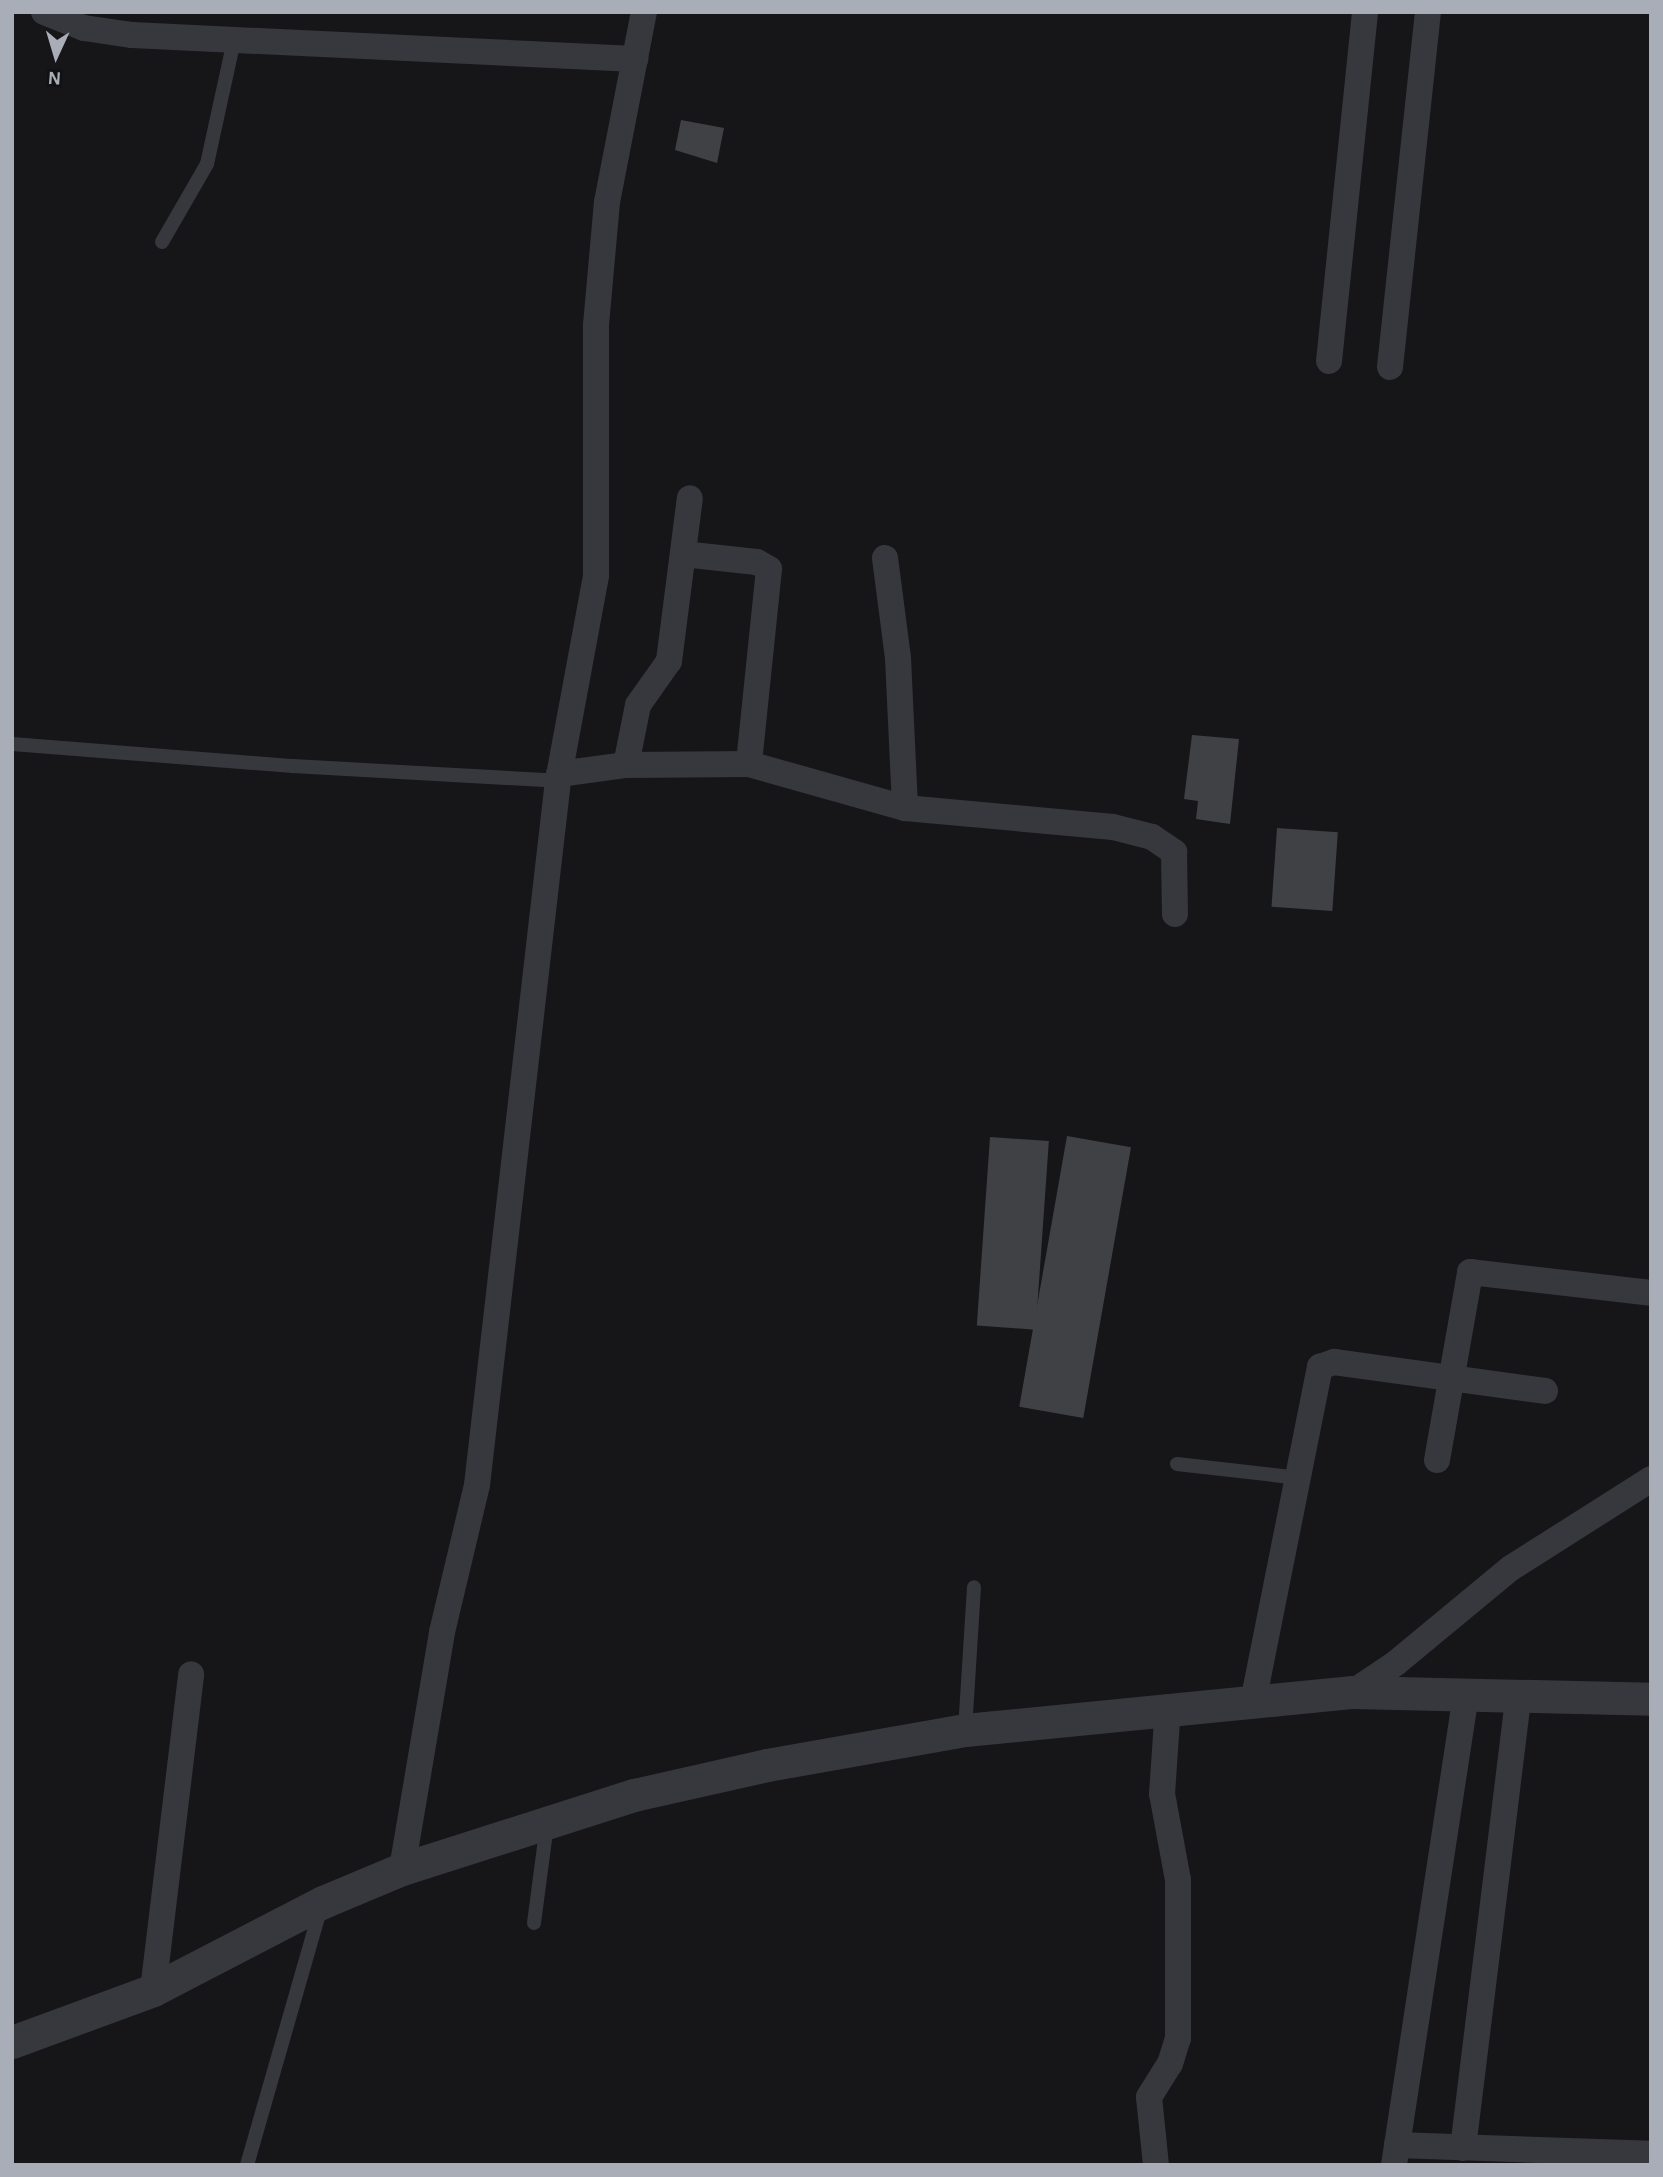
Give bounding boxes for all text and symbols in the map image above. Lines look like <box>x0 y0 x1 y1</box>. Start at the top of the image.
north arrow <box>21 21 91 91</box>
text: N <box>47 68 62 87</box>

